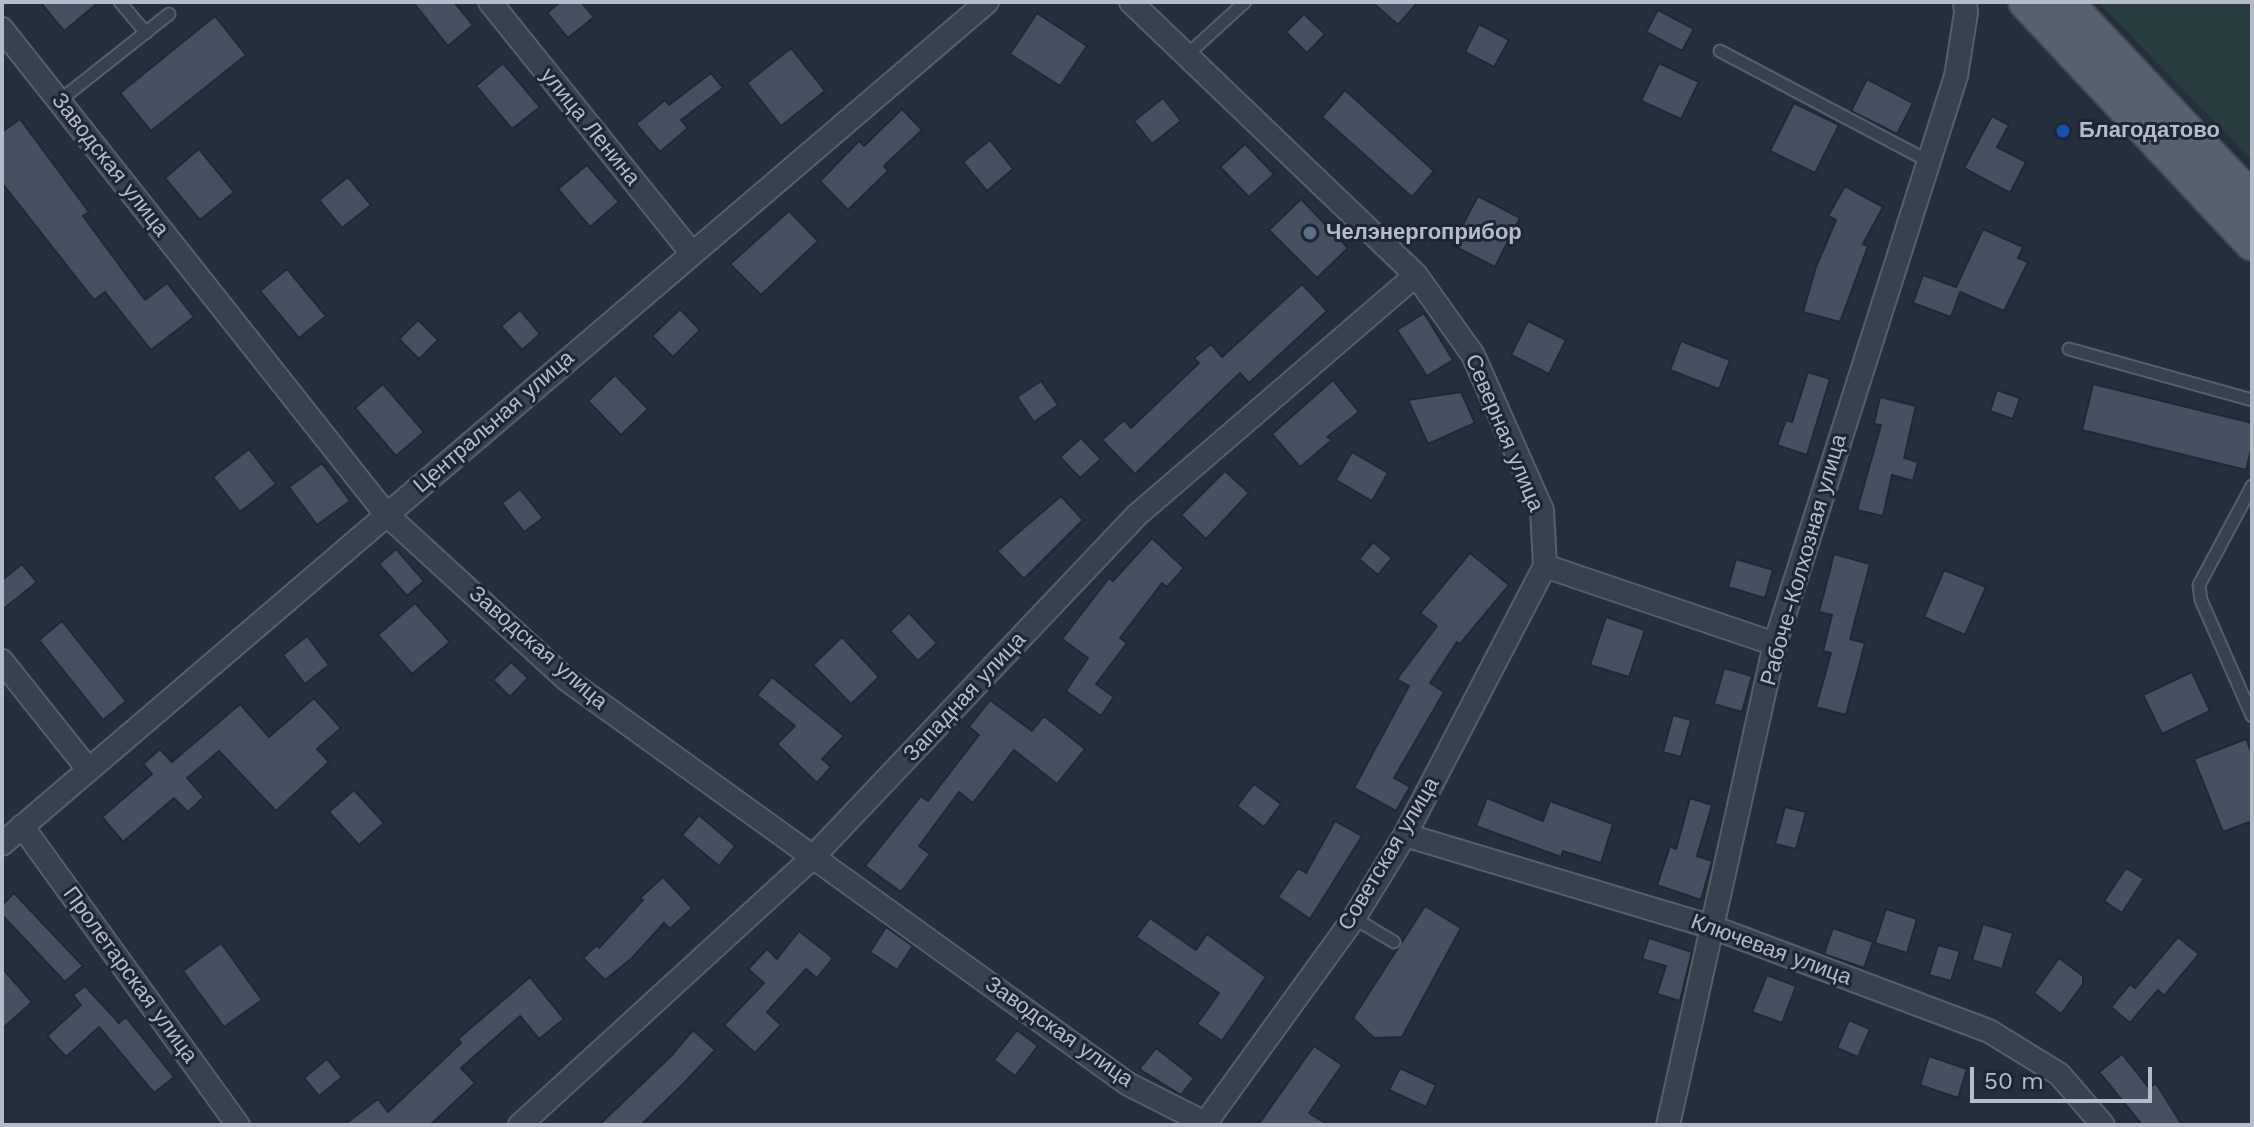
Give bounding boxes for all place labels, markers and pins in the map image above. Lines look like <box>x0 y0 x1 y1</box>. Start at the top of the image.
place label: Благодатово <box>2079 118 2220 144</box>
marker: Благодатово <box>2054 122 2072 140</box>
place label: Челэнергоприбор <box>1326 220 1522 246</box>
marker: Челэнергоприбор <box>1301 224 1319 242</box>

